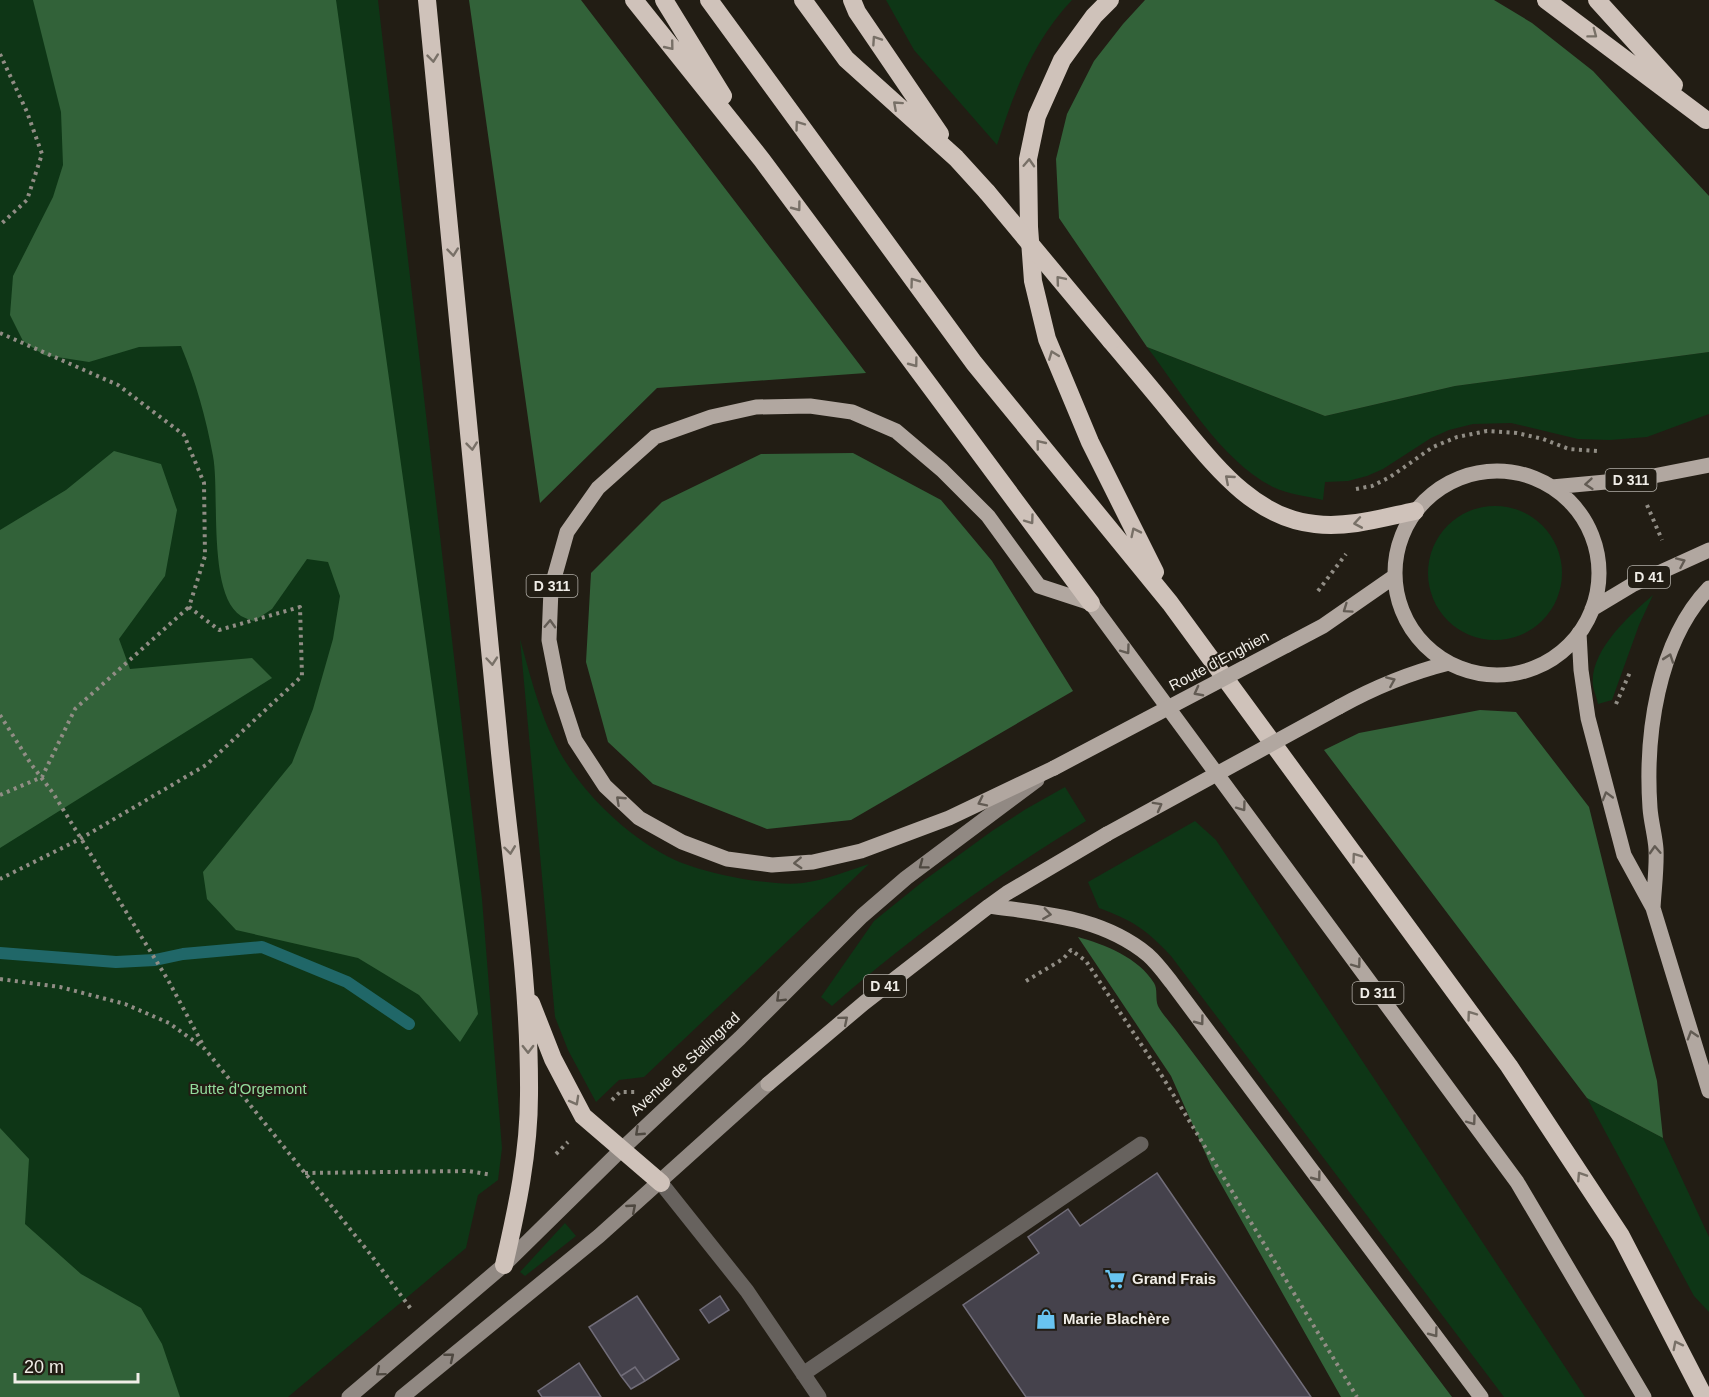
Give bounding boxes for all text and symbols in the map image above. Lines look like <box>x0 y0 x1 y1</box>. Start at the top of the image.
one-way arrow <box>1586 27 1597 38</box>
one-way arrow <box>872 36 883 47</box>
one-way arrow <box>663 39 674 50</box>
one-way arrow <box>426 54 439 63</box>
one-way arrow <box>893 101 904 112</box>
one-way arrow <box>795 120 806 131</box>
one-way arrow <box>1022 159 1035 168</box>
one-way arrow <box>790 200 801 211</box>
one-way arrow <box>446 248 458 257</box>
one-way arrow <box>1057 276 1068 287</box>
one-way arrow <box>911 277 922 288</box>
one-way arrow <box>1048 350 1061 361</box>
one-way arrow <box>907 356 918 367</box>
one-way arrow <box>1037 440 1048 451</box>
one-way arrow <box>465 442 478 451</box>
road number: D 311 <box>1606 469 1656 491</box>
one-way arrow <box>1225 475 1236 486</box>
one-way arrow <box>1585 477 1594 490</box>
one-way arrow <box>1023 513 1034 524</box>
one-way arrow <box>1353 516 1363 529</box>
one-way arrow <box>1130 528 1142 539</box>
one-way arrow <box>1675 558 1686 570</box>
road number: D 41 <box>1628 566 1670 588</box>
road number: D 311 <box>526 575 578 597</box>
one-way arrow <box>1342 602 1353 613</box>
one-way arrow <box>543 620 556 629</box>
street label: Route d'Enghien <box>1166 627 1272 694</box>
one-way arrow <box>1119 643 1130 654</box>
one-way arrow <box>1662 653 1675 663</box>
one-way arrow <box>485 657 498 666</box>
one-way arrow <box>1385 676 1396 688</box>
one-way arrow <box>1194 685 1204 696</box>
one-way arrow <box>1602 792 1615 802</box>
one-way arrow <box>978 795 989 807</box>
one-way arrow <box>616 797 627 808</box>
one-way arrow <box>1234 800 1245 811</box>
one-way arrow <box>1152 802 1163 813</box>
one-way arrow <box>503 845 516 854</box>
one-way arrow <box>1648 845 1661 854</box>
one-way arrow <box>1352 853 1363 864</box>
one-way arrow <box>794 857 803 870</box>
one-way arrow <box>918 858 929 869</box>
one-way arrow <box>1042 908 1051 920</box>
one-way arrow <box>1350 958 1361 969</box>
road number: D 41 <box>864 975 906 997</box>
road number: D 311 <box>1352 982 1404 1004</box>
one-way arrow <box>777 991 787 1002</box>
street label: Avenue de Stalingrad <box>627 1009 743 1119</box>
one-way arrow <box>1467 1010 1478 1021</box>
one-way arrow <box>1193 1014 1204 1025</box>
one-way arrow <box>837 1016 848 1027</box>
one-way arrow <box>1687 1031 1699 1041</box>
one-way arrow <box>522 1044 534 1053</box>
park label: Butte d'Orgemont <box>189 1080 307 1097</box>
one-way arrow <box>568 1095 579 1105</box>
one-way arrow <box>1465 1115 1476 1126</box>
one-way arrow <box>635 1125 646 1136</box>
one-way arrow <box>1310 1170 1321 1181</box>
one-way arrow <box>1577 1172 1588 1183</box>
one-way arrow <box>625 1204 636 1215</box>
supermarket icon: Grand Frais <box>1103 1267 1127 1291</box>
place label: Grand Frais <box>1132 1270 1216 1287</box>
shop icon: Marie Blachère <box>1034 1307 1058 1331</box>
place label: Marie Blachère <box>1063 1310 1170 1327</box>
one-way arrow <box>1426 1327 1437 1338</box>
one-way arrow <box>1673 1340 1685 1351</box>
scale bar <box>15 1346 138 1384</box>
one-way arrow <box>443 1353 454 1364</box>
text: 20 m <box>24 1357 64 1377</box>
one-way arrow <box>376 1364 387 1375</box>

